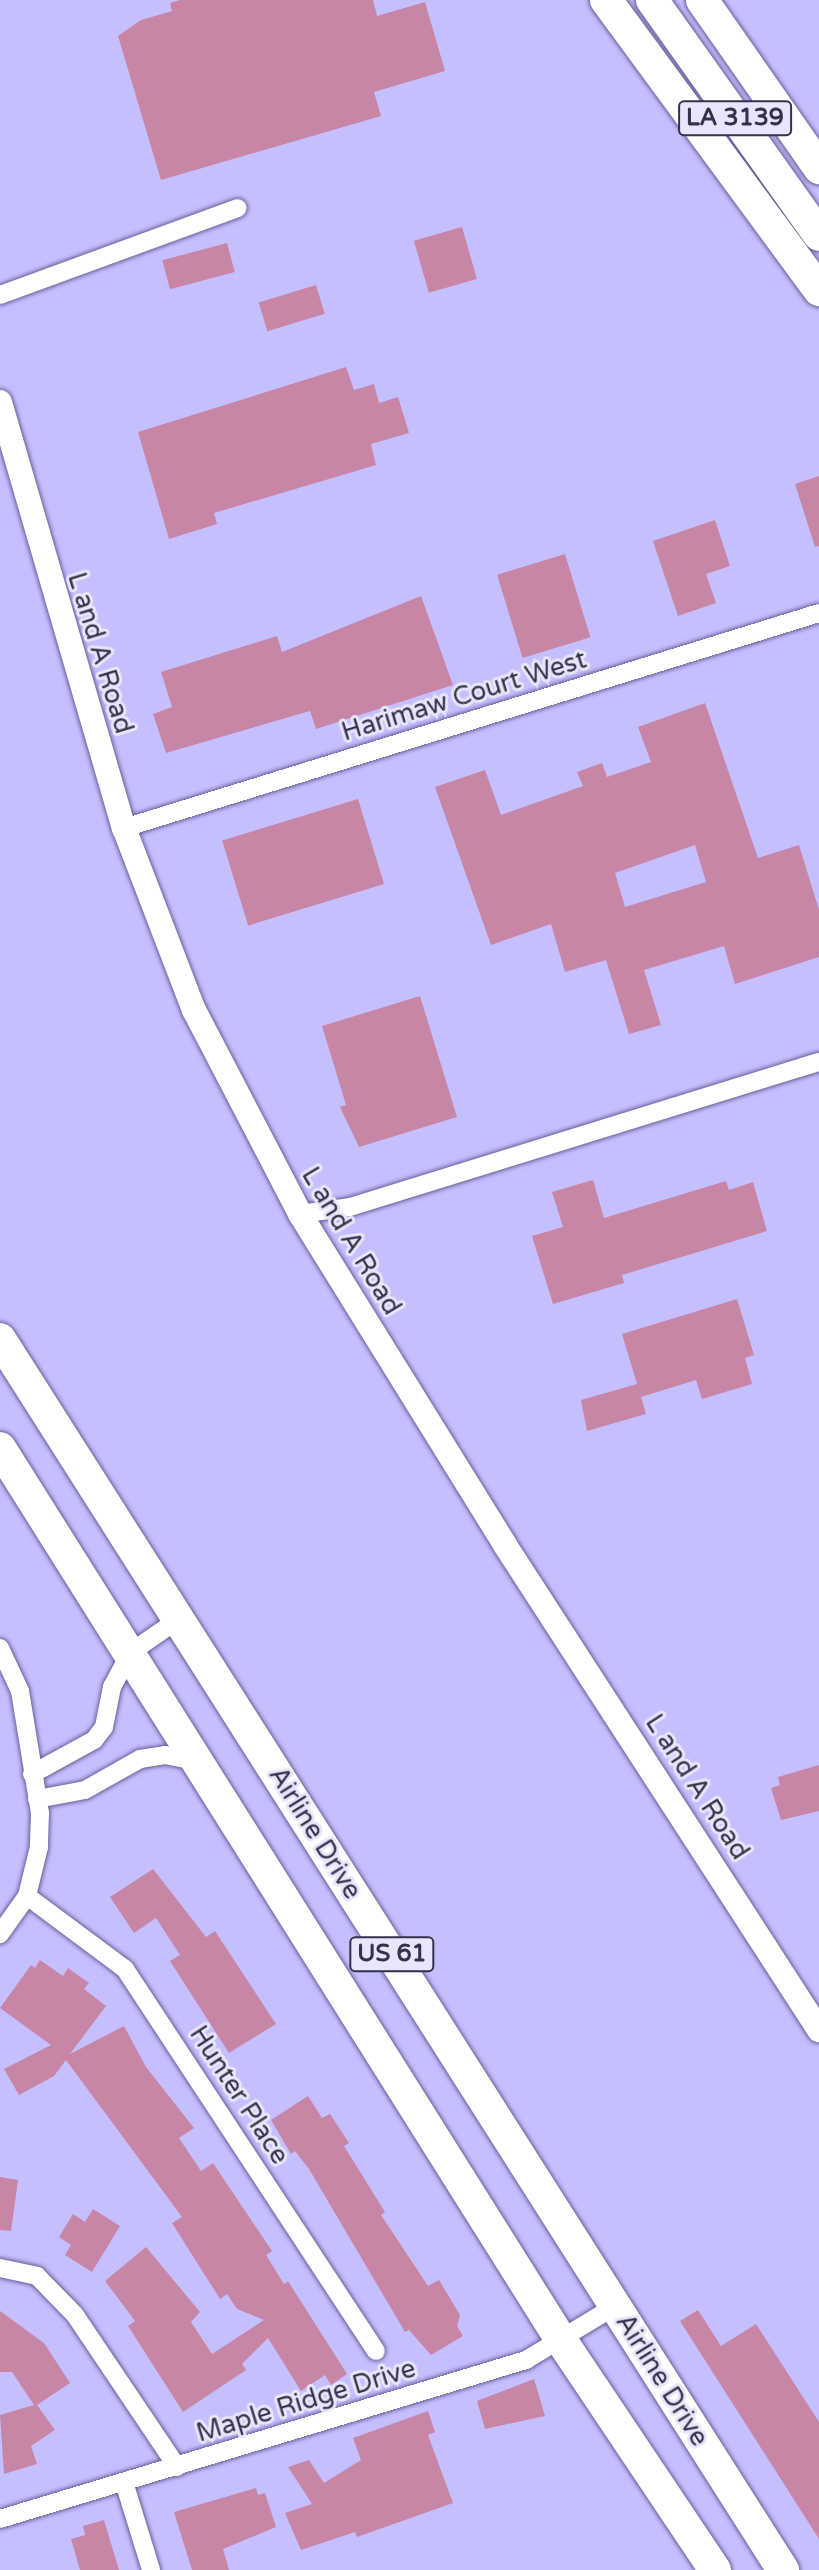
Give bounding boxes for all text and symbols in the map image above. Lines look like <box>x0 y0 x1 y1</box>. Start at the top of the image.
road number: LA 3139 <box>677 98 793 138</box>
street label: L and A Road <box>61 569 139 737</box>
street label: Harimaw Court West <box>338 644 590 748</box>
street label: L and A Road <box>295 1161 407 1321</box>
street label: L and A Road <box>638 1709 756 1865</box>
street label: Airline Drive <box>262 1761 368 1905</box>
road number: US 61 <box>348 1934 436 1974</box>
street label: Hunter Place <box>183 2020 295 2170</box>
street label: Airline Drive <box>609 2308 715 2452</box>
street label: Maple Ridge Drive <box>193 2353 419 2449</box>

